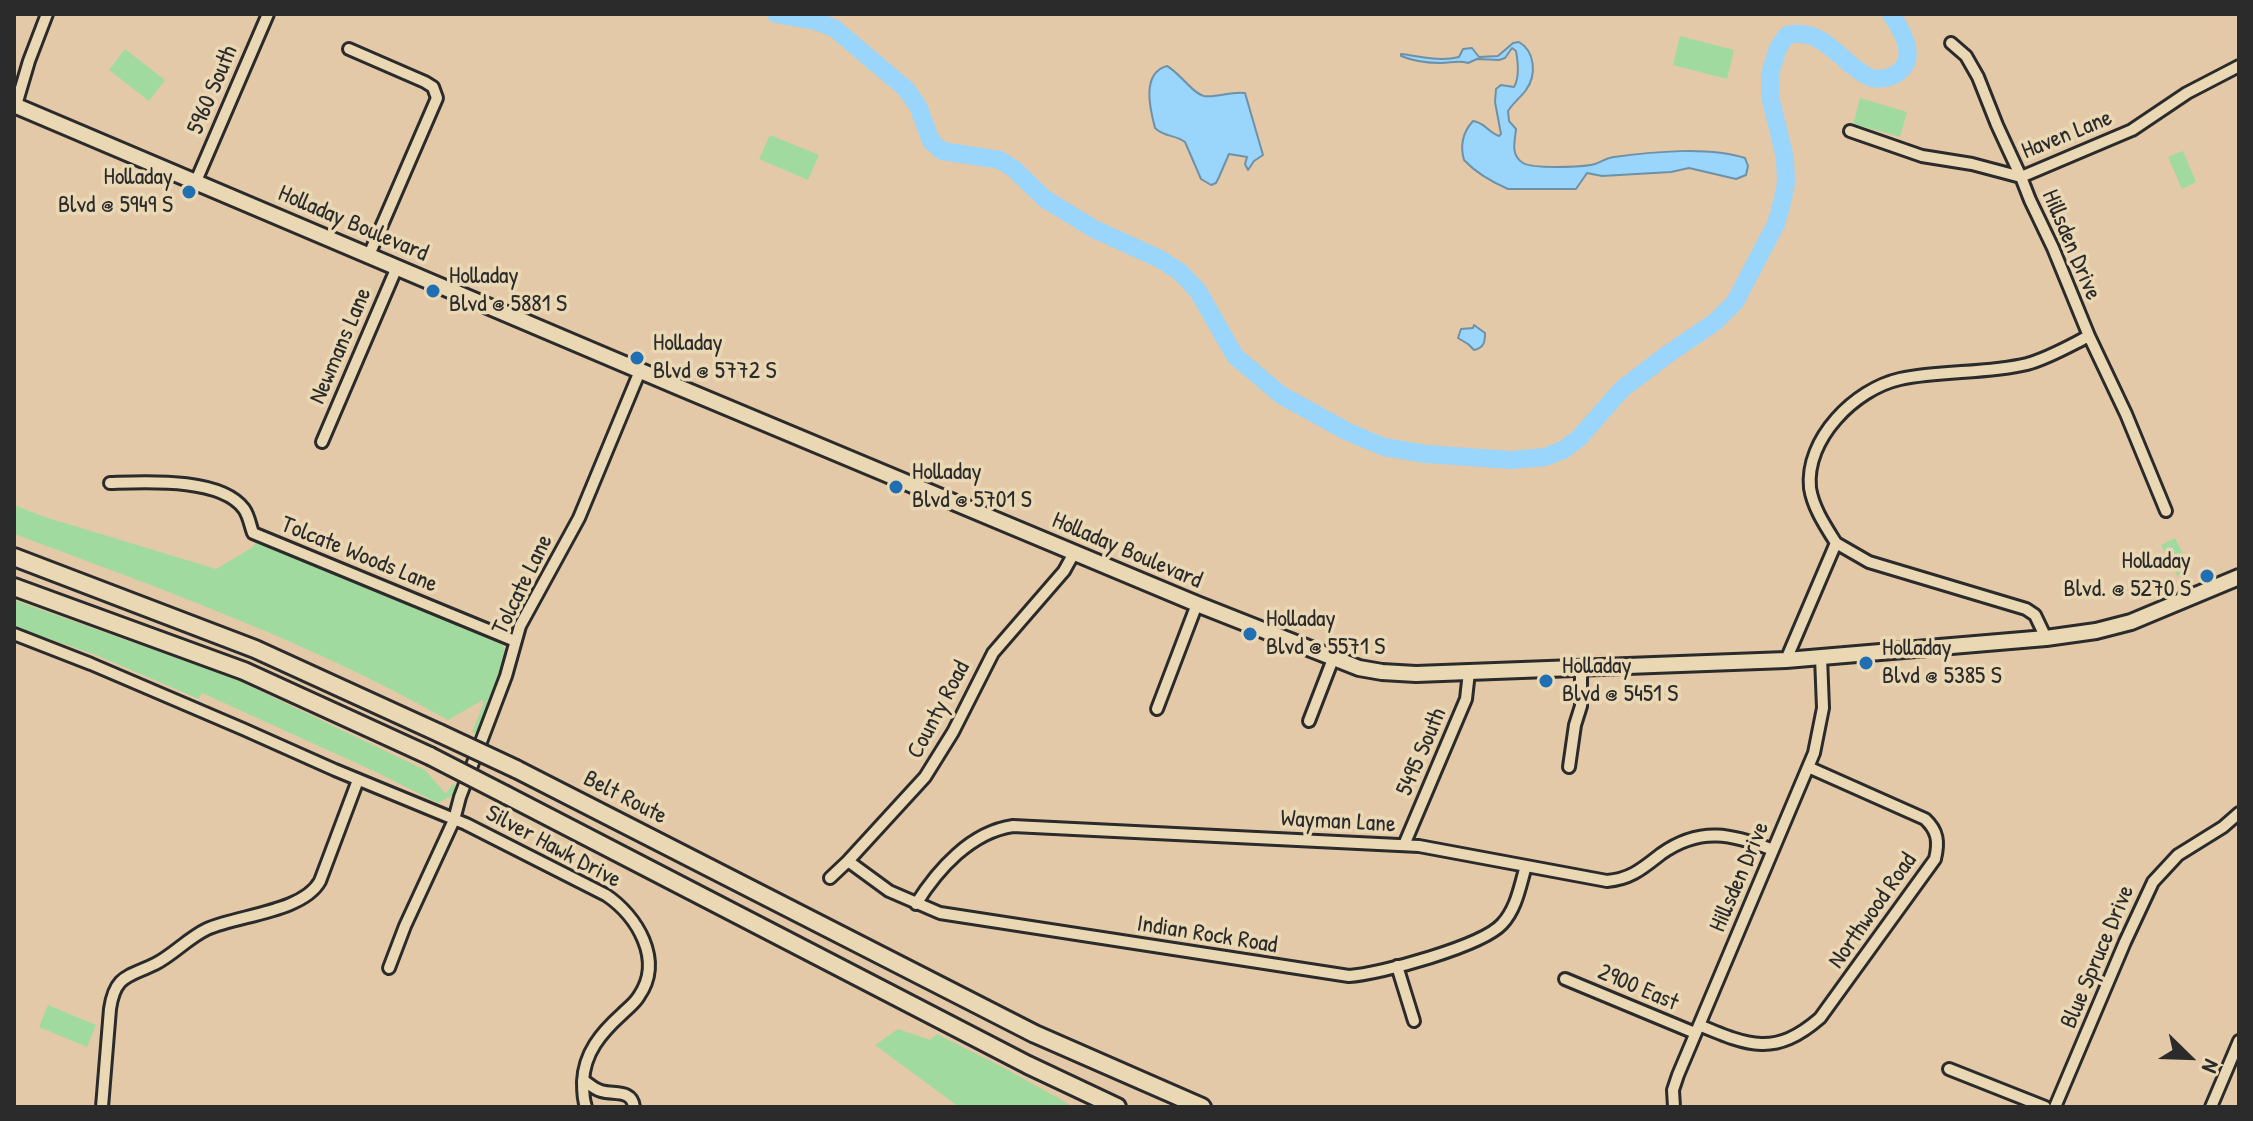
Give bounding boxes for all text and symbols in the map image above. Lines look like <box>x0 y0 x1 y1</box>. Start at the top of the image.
street label: 5960 South <box>181 41 245 139</box>
street label: Haven Lane <box>2018 104 2116 166</box>
place label: Holladay Blvd @ 5949 S <box>58 164 173 220</box>
street label: Holladay Boulevard <box>274 179 432 269</box>
marker: Holladay Blvd @ 5949 S <box>180 183 198 201</box>
street label: Hillsden Drive <box>2035 186 2107 304</box>
place label: Holladay Blvd @ 5881 S <box>449 263 567 319</box>
marker: Holladay Blvd @ 5881 S <box>424 282 442 300</box>
street label: Newmans Lane <box>304 284 378 408</box>
place label: Holladay Blvd @ 5772 S <box>653 330 776 386</box>
marker: Holladay Blvd @ 5772 S <box>628 349 646 367</box>
place label: Holladay Blvd @ 5701 S <box>912 459 1032 515</box>
marker: Holladay Blvd @ 5701 S <box>887 478 905 496</box>
street label: Holladay Boulevard <box>1048 506 1206 596</box>
street label: Tolcate Woods Lane <box>277 510 441 600</box>
street label: Tolcate Lane <box>486 530 560 640</box>
place label: Holladay Blvd. @ 5270 S <box>2064 548 2191 604</box>
marker: Holladay Blvd. @ 5270 S <box>2198 567 2216 585</box>
place label: Holladay Blvd @ 5571 S <box>1266 606 1385 662</box>
marker: Holladay Blvd @ 5571 S <box>1241 625 1259 643</box>
place label: Holladay Blvd @ 5385 S <box>1882 635 2002 691</box>
place label: Holladay Blvd @ 5451 S <box>1562 653 1678 709</box>
marker: Holladay Blvd @ 5385 S <box>1857 654 1875 672</box>
street label: County Road <box>901 656 977 764</box>
marker: Holladay Blvd @ 5451 S <box>1537 672 1555 690</box>
street label: 5495 South <box>1391 704 1453 800</box>
street label: Belt Route <box>578 765 672 831</box>
street label: Silver Hawk Drive <box>480 799 626 895</box>
street label: Wayman Lane <box>1280 805 1396 839</box>
street label: Hillsden Drive <box>1704 818 1776 936</box>
street label: Northwood Road <box>1823 848 1923 974</box>
street label: Blue Spruce Drive <box>2055 881 2141 1033</box>
street label: Indian Rock Road <box>1135 910 1279 960</box>
street label: 2900 East <box>1593 958 1683 1018</box>
north arrow <box>2149 1017 2229 1097</box>
text: N <box>2195 1055 2227 1078</box>

